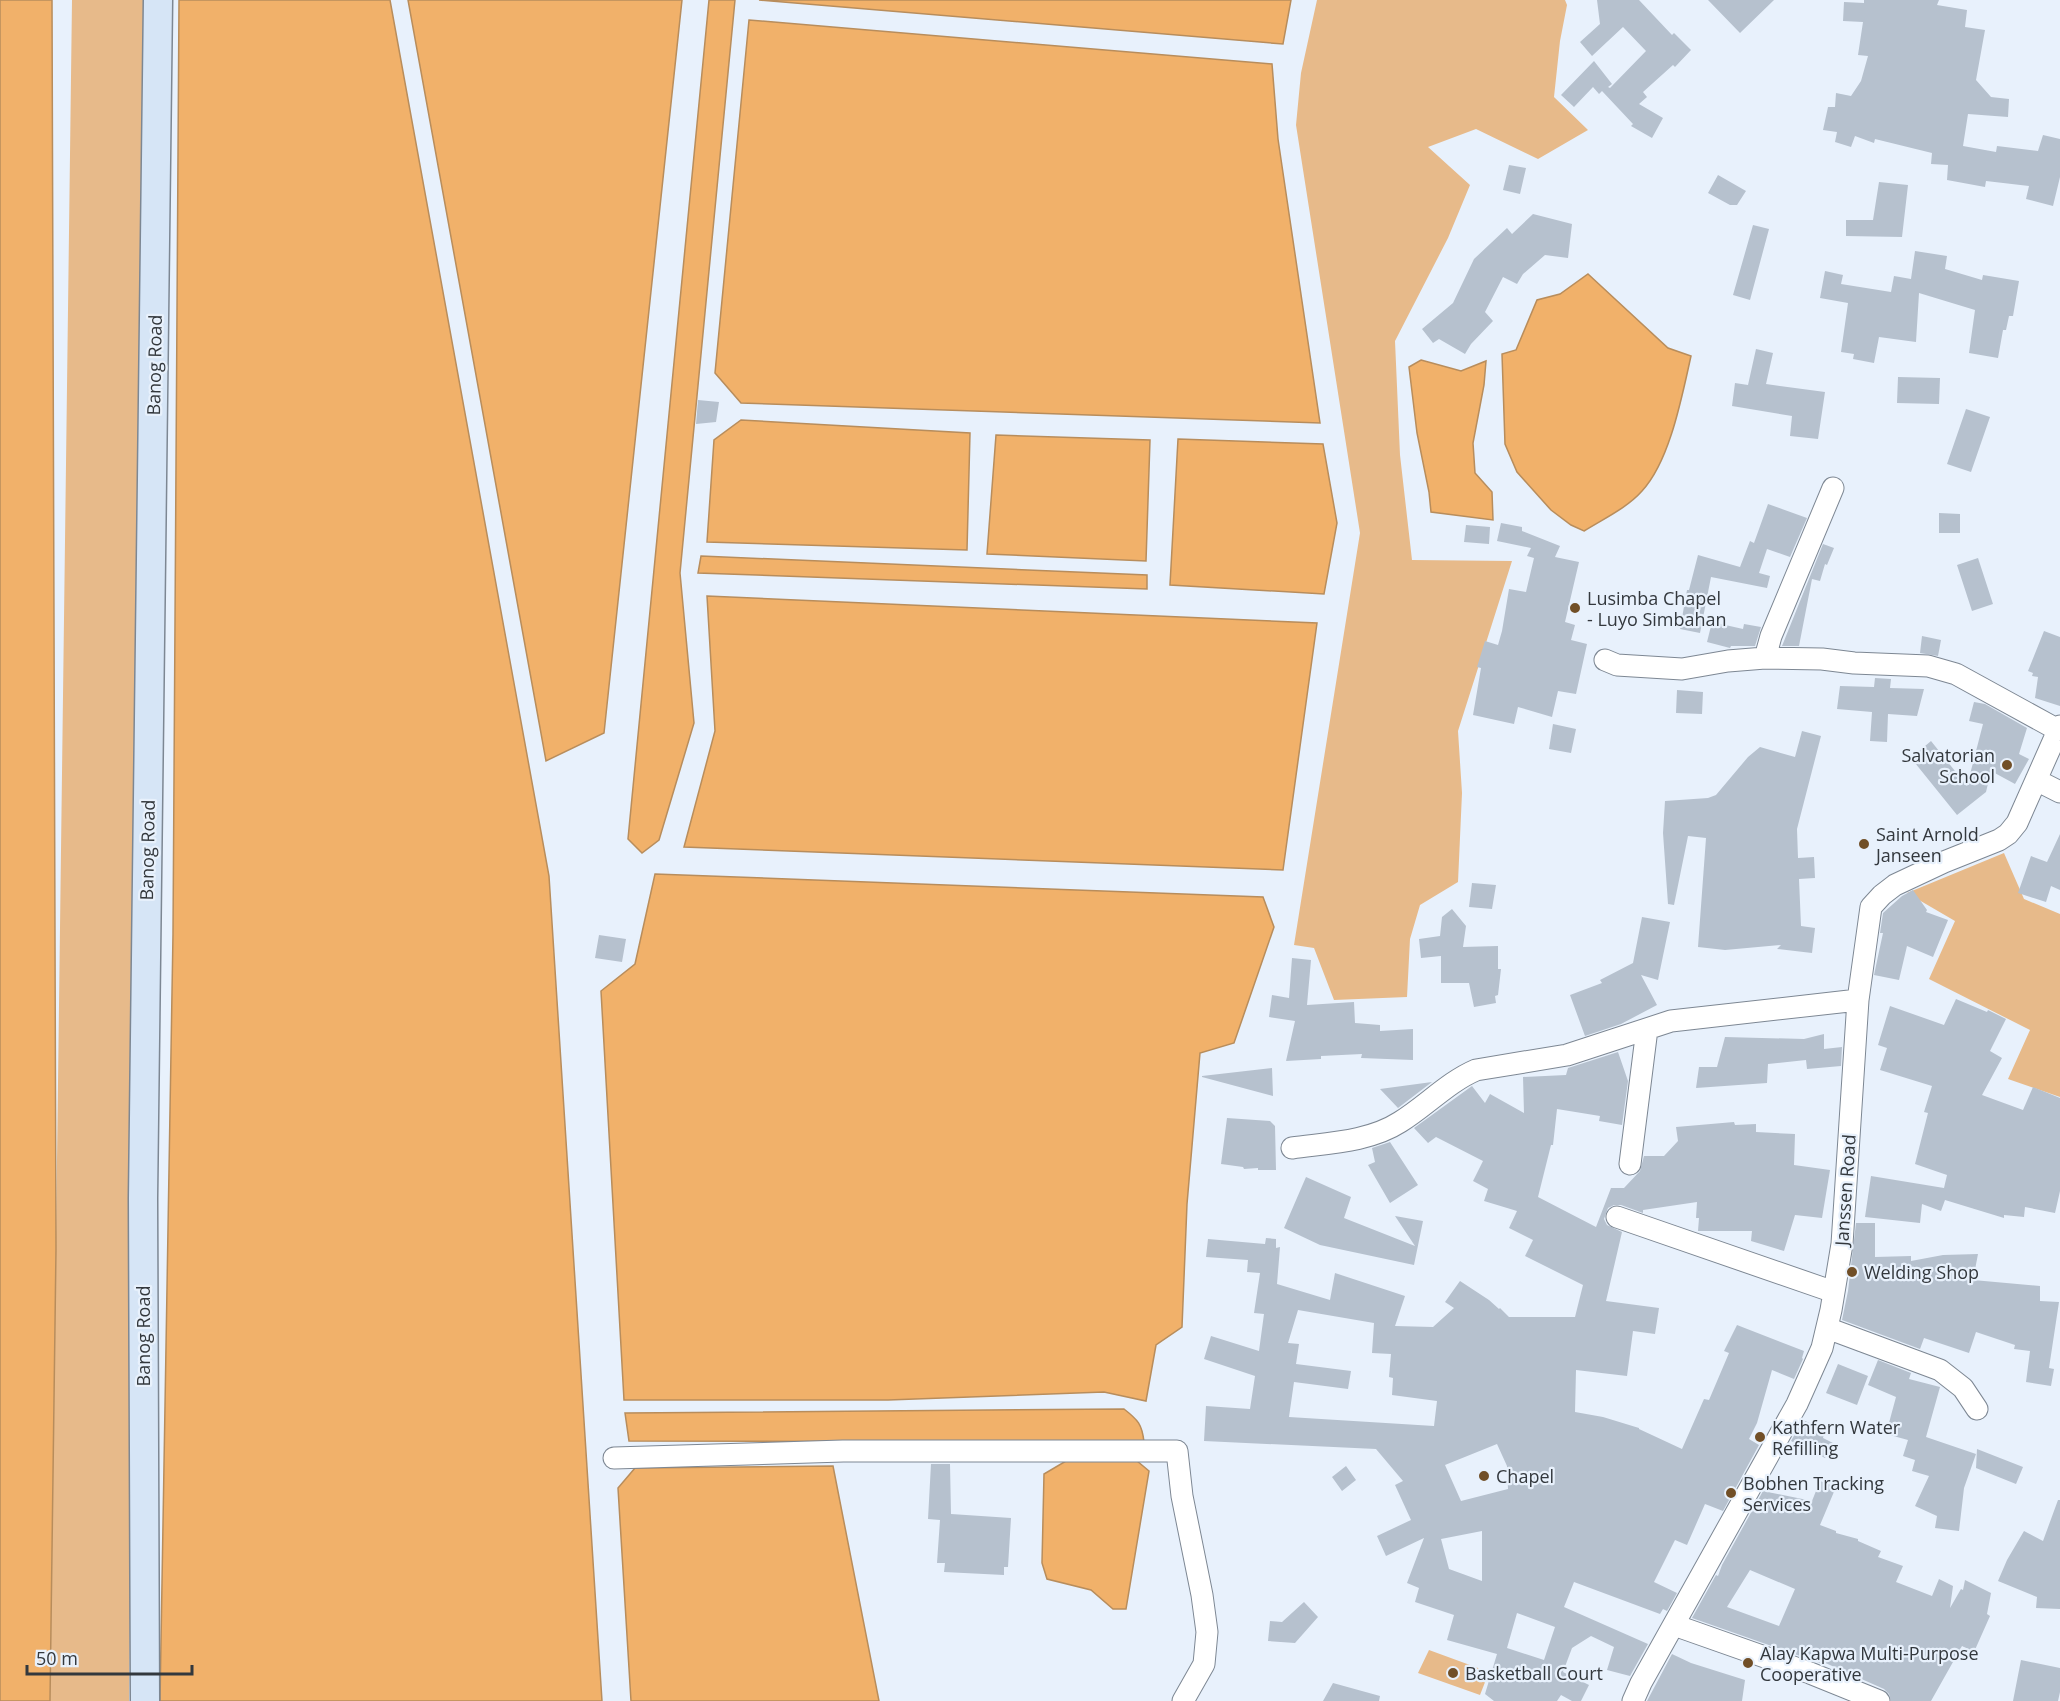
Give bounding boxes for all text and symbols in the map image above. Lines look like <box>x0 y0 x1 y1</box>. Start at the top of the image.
street label: Banog Road <box>141 314 167 416</box>
place label: Lusimba Chapel - Luyo Simbahan <box>1587 586 1727 631</box>
marker: Lusimba Chapel - Luyo Simbahan <box>1568 601 1582 615</box>
place label: Salvatorian School <box>1901 743 1995 788</box>
marker: Salvatorian School <box>2000 758 2014 772</box>
street label: Banog Road <box>134 799 160 901</box>
place label: Saint Arnold Janseen <box>1874 822 1979 867</box>
marker: Saint Arnold Janseen <box>1857 837 1871 851</box>
street label: Janssen Road <box>1829 1133 1861 1249</box>
place label: Welding Shop <box>1864 1260 1979 1284</box>
marker: Welding Shop <box>1845 1265 1859 1279</box>
street label: Banog Road <box>131 1286 155 1386</box>
place label: Kathfern Water Refilling <box>1772 1415 1901 1460</box>
marker: Kathfern Water Refilling <box>1753 1430 1767 1444</box>
place label: Chapel <box>1496 1464 1554 1488</box>
marker: Chapel <box>1477 1469 1491 1483</box>
place label: Bobhen Tracking Services <box>1743 1471 1884 1516</box>
marker: Bobhen Tracking Services <box>1724 1486 1738 1500</box>
scale bar <box>27 1638 192 1676</box>
place label: Alay Kapwa Multi-Purpose Cooperative <box>1760 1641 1979 1686</box>
text: 50 m <box>36 1646 78 1670</box>
marker: Alay Kapwa Multi-Purpose Cooperative <box>1741 1656 1755 1670</box>
place label: Basketball Court <box>1465 1661 1603 1685</box>
marker: Basketball Court <box>1446 1666 1460 1680</box>

